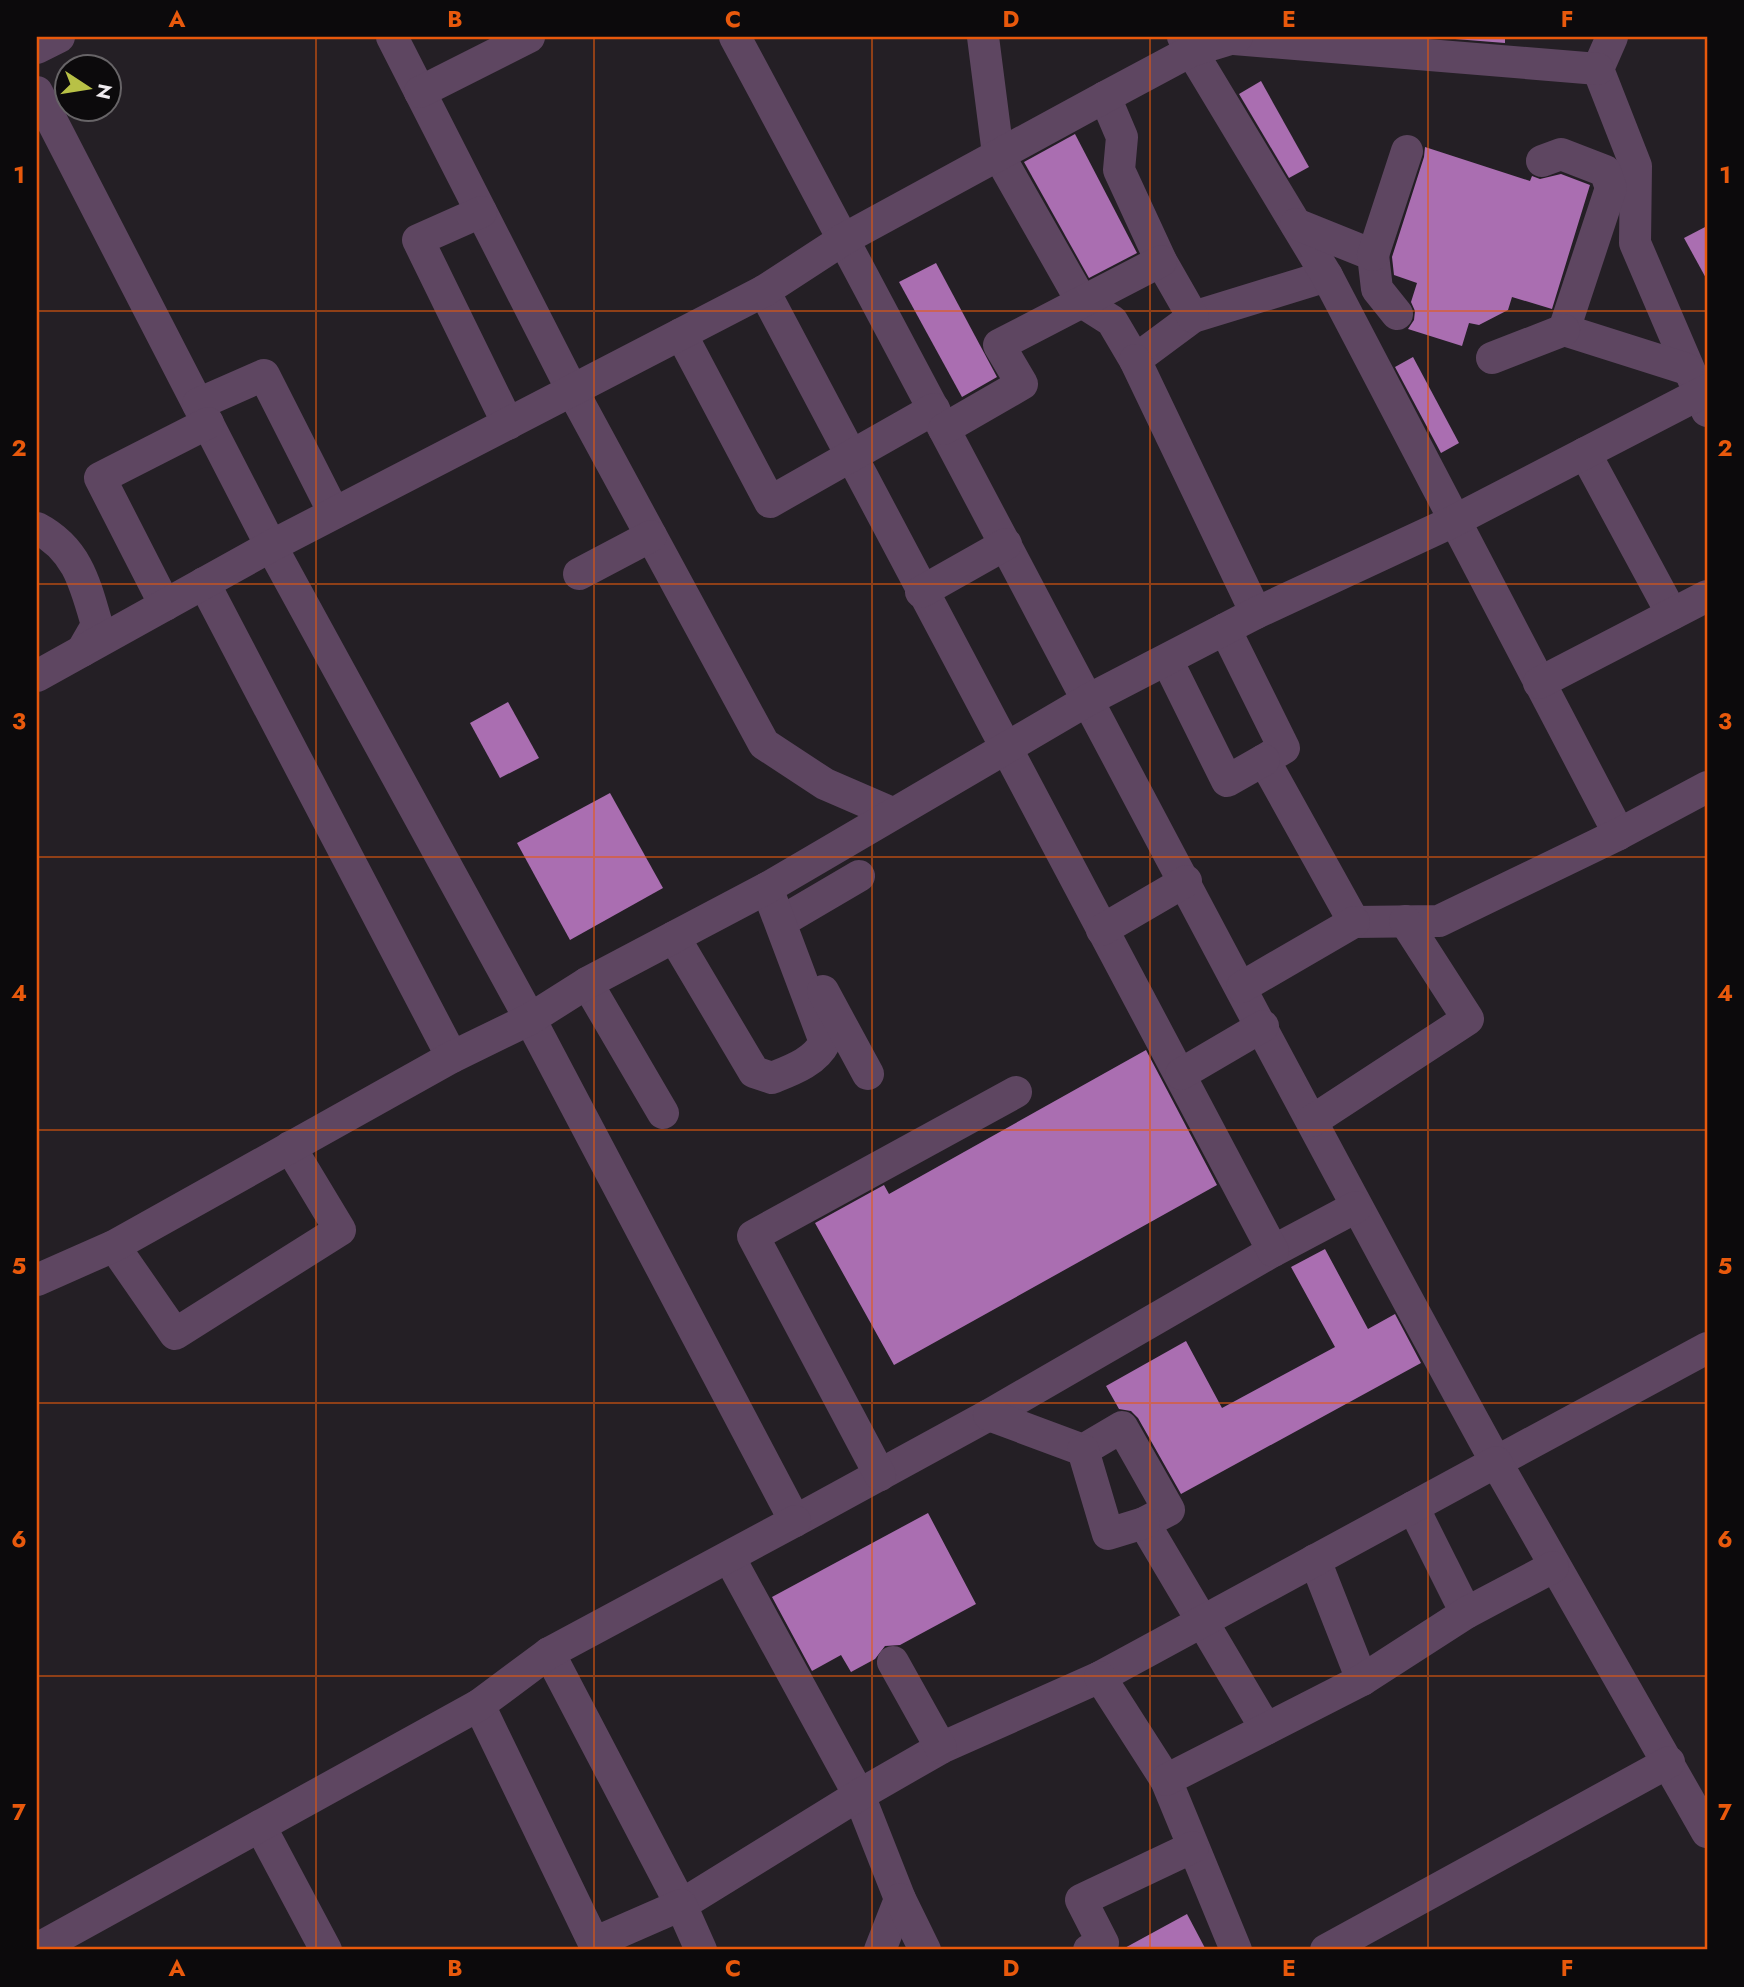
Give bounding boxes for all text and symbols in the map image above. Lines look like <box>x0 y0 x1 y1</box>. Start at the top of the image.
text: A <box>168 2 186 36</box>
text: B <box>447 2 463 36</box>
text: C <box>725 2 741 36</box>
text: D <box>1003 2 1020 36</box>
text: E <box>1282 2 1296 36</box>
text: F <box>1561 2 1573 36</box>
north arrow <box>52 52 122 122</box>
text: N <box>89 81 119 102</box>
text: 1 <box>13 158 25 192</box>
text: 1 <box>1719 158 1731 192</box>
text: 2 <box>11 431 27 465</box>
text: 2 <box>1717 431 1733 465</box>
text: 3 <box>12 704 26 738</box>
text: 3 <box>1718 704 1732 738</box>
text: 4 <box>11 976 27 1010</box>
text: 4 <box>1717 976 1733 1010</box>
text: 5 <box>12 1249 26 1283</box>
text: 5 <box>1718 1249 1732 1283</box>
text: 6 <box>11 1522 27 1556</box>
text: 6 <box>1717 1522 1733 1556</box>
text: 7 <box>12 1795 26 1829</box>
text: 7 <box>1718 1795 1732 1829</box>
text: A <box>168 1951 186 1985</box>
text: B <box>447 1951 463 1985</box>
text: C <box>725 1951 741 1985</box>
text: D <box>1003 1951 1020 1985</box>
text: E <box>1282 1951 1296 1985</box>
text: F <box>1561 1951 1573 1985</box>

